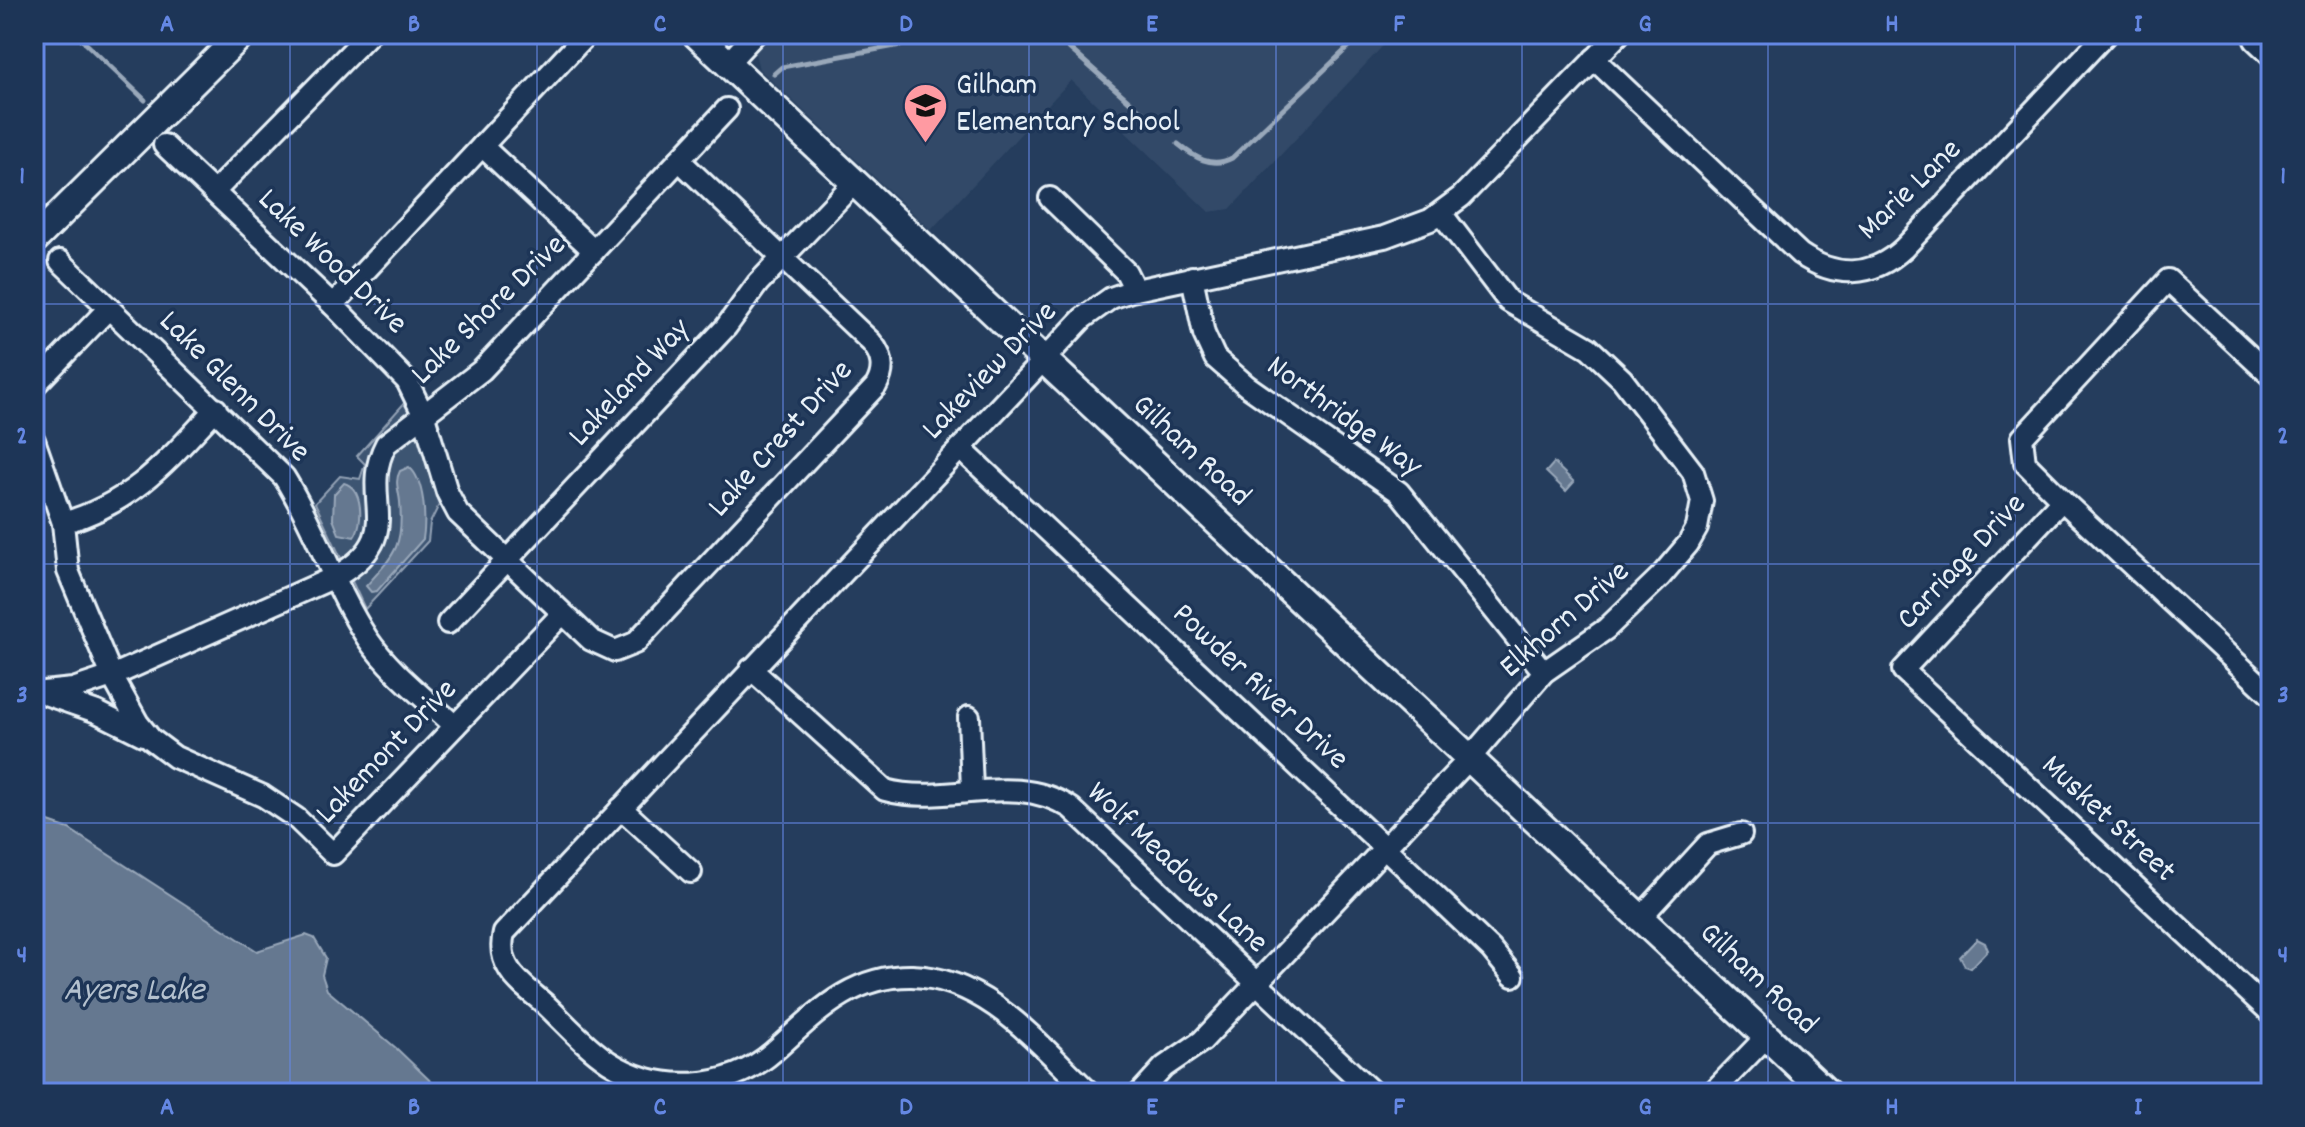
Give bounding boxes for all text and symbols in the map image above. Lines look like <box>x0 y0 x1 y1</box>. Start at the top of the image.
text: A <box>160 7 174 44</box>
text: B <box>408 7 420 44</box>
text: C <box>654 7 667 44</box>
text: D <box>899 7 913 44</box>
text: E <box>1146 7 1158 44</box>
text: F <box>1393 7 1405 44</box>
text: G <box>1638 7 1652 44</box>
text: H <box>1885 7 1899 44</box>
text: I <box>2134 7 2143 44</box>
place label: Gilham Elementary School <box>956 64 1180 147</box>
school or university icon: Gilham Elementary School <box>901 81 949 144</box>
street label: Marie Lane <box>1848 129 1974 253</box>
text: 1 <box>19 159 25 196</box>
text: 1 <box>2280 159 2286 196</box>
street label: Lake Wood Drive <box>245 179 417 347</box>
street label: Lake Shore Drive <box>402 225 578 397</box>
street label: Lakeview Drive <box>913 292 1069 452</box>
street label: Lake Glenn Drive <box>146 301 320 475</box>
street label: Lakeland Way <box>559 309 704 459</box>
street label: Northridge Way <box>1256 346 1431 491</box>
street label: Lake Crest Drive <box>698 351 866 529</box>
street label: Gilham Road <box>1120 385 1260 519</box>
text: 2 <box>16 419 28 456</box>
text: 2 <box>2277 419 2289 456</box>
street label: Carriage Drive <box>1887 484 2039 642</box>
street label: Elkhorn Drive <box>1491 551 1641 691</box>
street label: Powder River Drive <box>1160 594 1358 782</box>
street label: Lakemont Drive <box>306 670 470 836</box>
text: 3 <box>16 678 28 715</box>
text: 3 <box>2277 678 2289 715</box>
street label: Musket Street <box>2029 745 2185 895</box>
street label: Wolf Meadows Lane <box>1075 772 1277 966</box>
street label: Gilham Road <box>1687 913 1827 1047</box>
text: 4 <box>17 938 27 975</box>
text: 4 <box>2278 938 2288 975</box>
water label: Ayers Lake <box>64 968 206 1017</box>
text: A <box>160 1090 174 1127</box>
text: B <box>408 1090 420 1127</box>
text: C <box>654 1090 667 1127</box>
text: D <box>899 1090 913 1127</box>
text: E <box>1146 1090 1158 1127</box>
text: F <box>1393 1090 1405 1127</box>
text: G <box>1638 1090 1652 1127</box>
text: H <box>1885 1090 1899 1127</box>
text: I <box>2134 1090 2143 1127</box>

